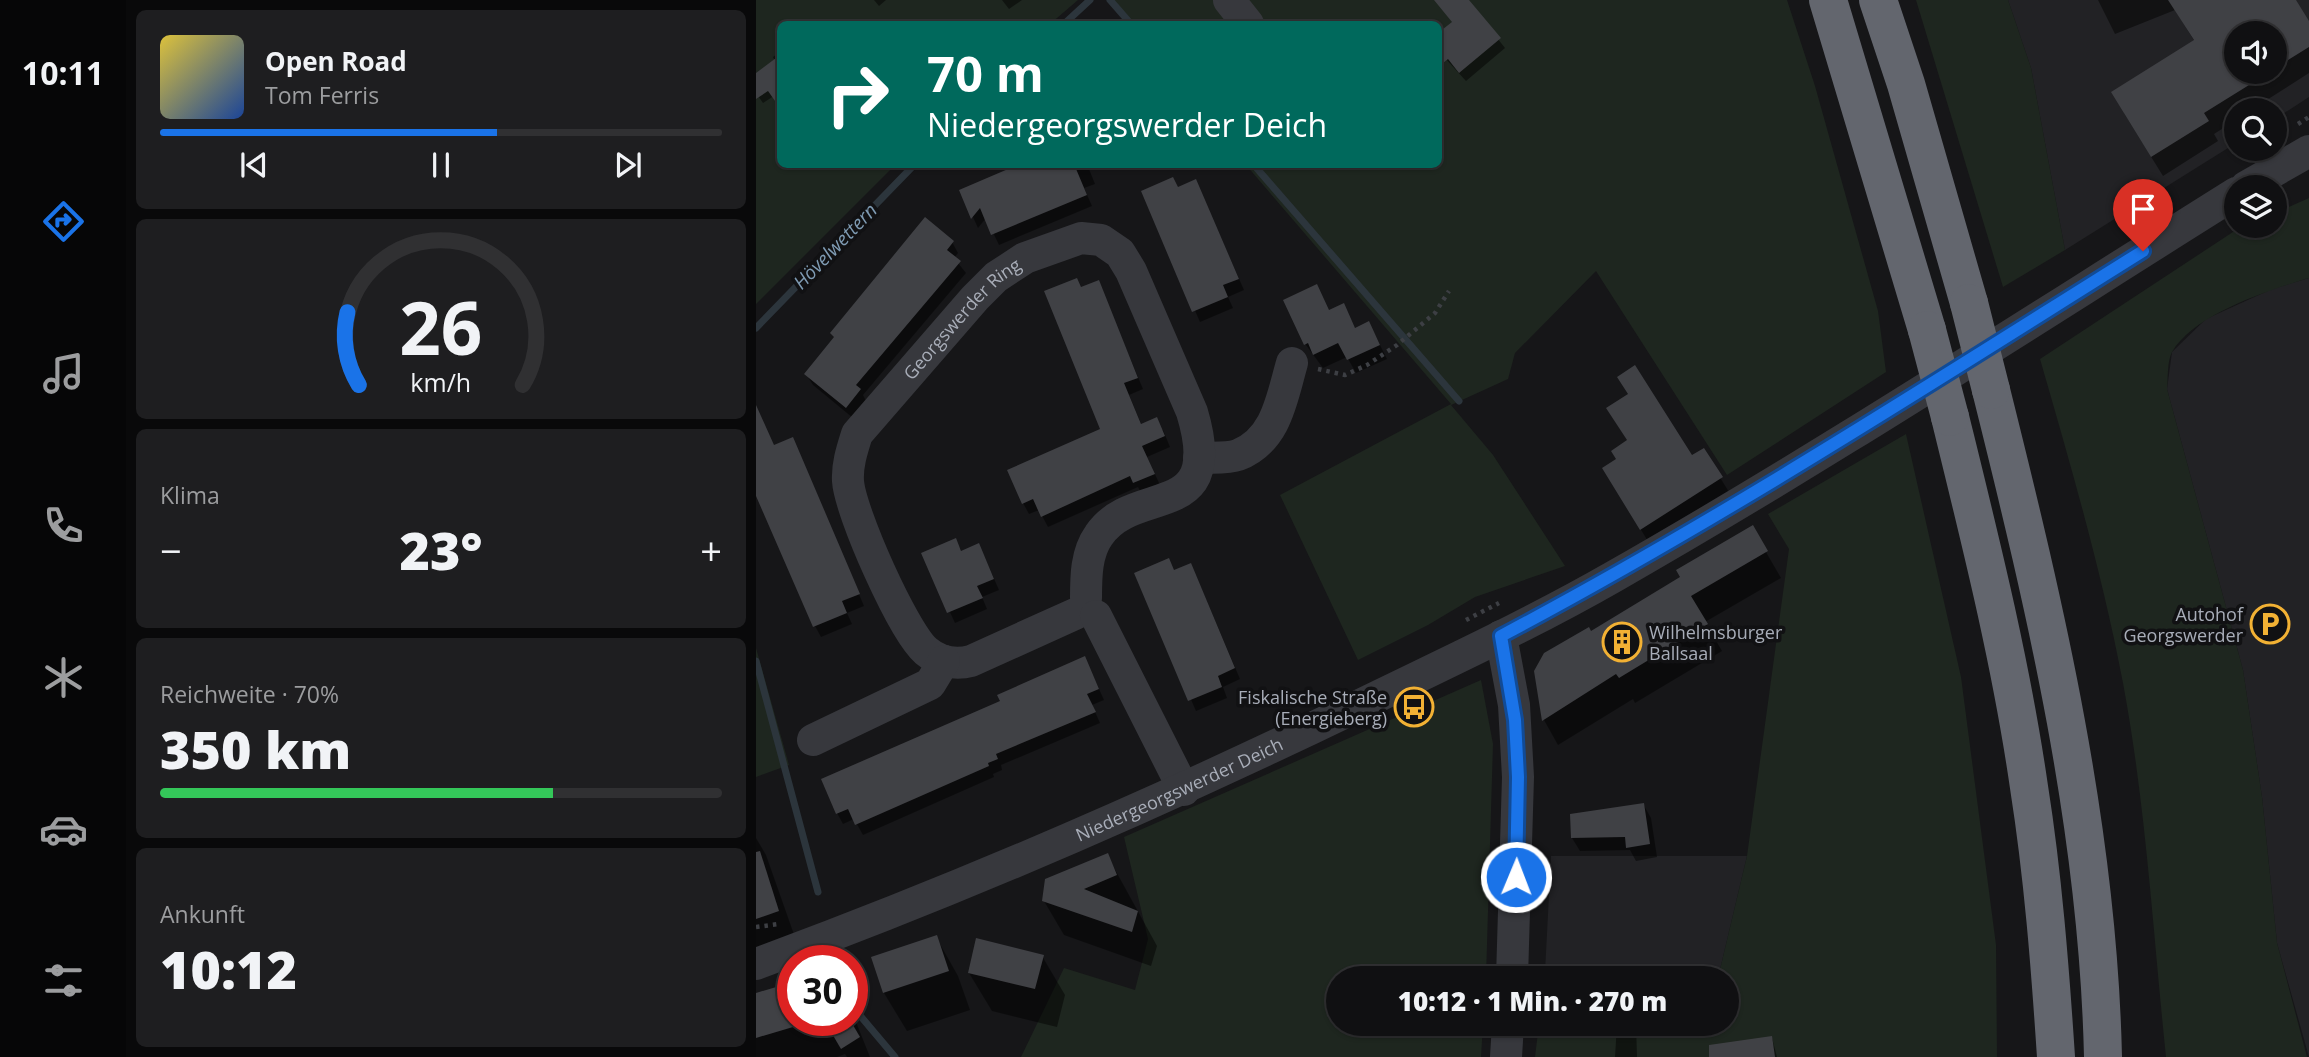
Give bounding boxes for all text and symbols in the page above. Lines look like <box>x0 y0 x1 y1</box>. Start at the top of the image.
map controls <box>2224 21 2287 238</box>
button: sound <box>2224 21 2287 84</box>
text: 70 m <box>927 40 1044 106</box>
text: Open Road <box>265 43 407 79</box>
icon: right <box>812 49 903 140</box>
text: 10:11 <box>22 51 104 94</box>
text: Tom Ferris <box>265 79 379 111</box>
button: search <box>2224 98 2287 161</box>
text: Niedergeorgswerder Deich <box>927 103 1327 146</box>
icon: previous <box>235 146 273 184</box>
icon: pause <box>422 146 460 184</box>
icon: next <box>609 146 647 184</box>
button: layers <box>2224 175 2287 238</box>
pin <box>2113 179 2173 251</box>
icon: arrive <box>2124 190 2162 228</box>
icon: directions <box>39 197 88 246</box>
water label: Hövelwettern <box>787 197 883 295</box>
street label: Georgswerder Ring <box>898 252 1025 384</box>
text: 26 <box>399 278 483 377</box>
icon: music <box>39 349 88 398</box>
text: km/h <box>411 365 471 399</box>
text: Klima <box>160 479 220 511</box>
icon: phone <box>39 501 88 550</box>
text: 23° <box>400 514 482 585</box>
text: − <box>160 524 182 576</box>
text: + <box>700 524 722 576</box>
place label: Autohof Georgswerder <box>2123 602 2244 647</box>
parking icon: Autohof Georgswerder <box>2249 603 2291 645</box>
place label: Wilhelmsburger Ballsaal <box>1649 620 1783 665</box>
building icon: Wilhelmsburger Ballsaal <box>1601 621 1643 663</box>
icon: climate <box>39 653 88 702</box>
text: Reichweite · 70% <box>160 678 339 710</box>
place label: Fiskalische Straße (Energieberg) <box>1238 685 1387 730</box>
bus stop icon: Fiskalische Straße (Energieberg) <box>1393 686 1435 728</box>
text: 350 km <box>160 713 351 784</box>
street label: Niedergeorgswerder Deich <box>1072 732 1287 846</box>
icon: car <box>39 805 88 854</box>
position arrow <box>1479 840 1553 914</box>
text: Ankunft <box>160 898 245 930</box>
text: 10:12 <box>160 933 297 1004</box>
speed limit sign: 30 <box>777 945 868 1036</box>
icon: filters <box>39 956 88 1005</box>
text: 10:12 · 1 Min. · 270 m <box>1398 983 1667 1019</box>

